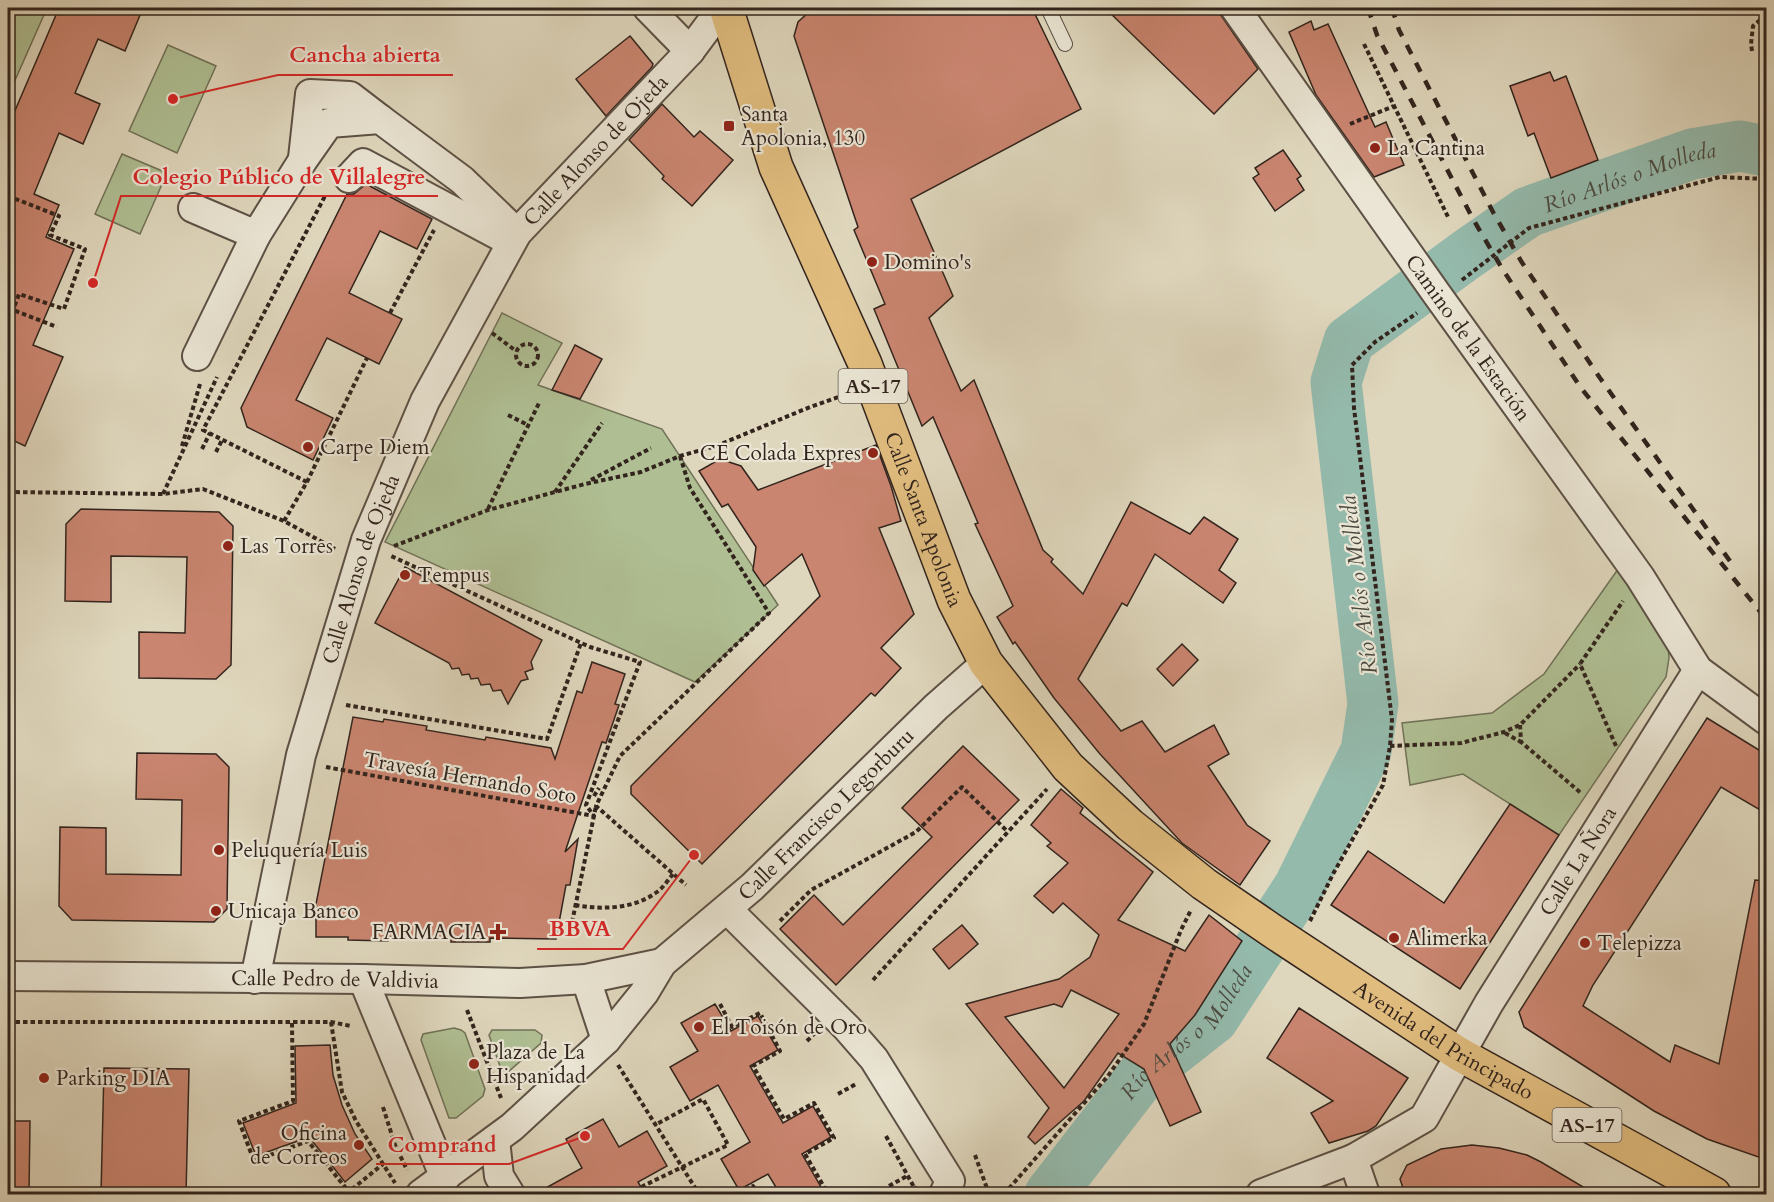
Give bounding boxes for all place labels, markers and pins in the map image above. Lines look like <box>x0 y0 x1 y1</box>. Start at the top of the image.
callout: Cancha abierta <box>278 35 453 75</box>
place label: Santa Apolonia, 130 <box>741 100 865 153</box>
marker: Santa Apolonia, 130 <box>722 119 736 133</box>
place label: La Cantina <box>1387 134 1485 163</box>
marker: La Cantina <box>1368 141 1382 155</box>
callout: Colegio Público de Villalegre <box>121 156 438 196</box>
place label: Domino's <box>884 248 971 277</box>
marker: Domino's <box>865 255 879 269</box>
place label: Carpe Diem <box>320 433 430 462</box>
place label: CE Colada Expres <box>700 439 861 468</box>
marker: Carpe Diem <box>301 440 315 454</box>
marker: CE Colada Expres <box>866 446 880 460</box>
place label: Las Torres <box>240 532 333 561</box>
marker: Las Torres <box>221 539 235 553</box>
place label: Tempus <box>417 561 489 590</box>
marker: Tempus <box>398 568 412 582</box>
place label: Peluquería Luis <box>231 836 368 865</box>
marker: Peluquería Luis <box>212 843 226 857</box>
place label: Unicaja Banco <box>228 897 358 926</box>
marker: Unicaja Banco <box>209 904 223 918</box>
callout: BBVA <box>537 909 623 949</box>
place label: FARMACIA <box>372 918 486 947</box>
place label: Alimerka <box>1406 924 1487 953</box>
marker: FARMACIA <box>491 925 505 939</box>
place label: Telepizza <box>1597 929 1682 958</box>
marker: Alimerka <box>1387 931 1401 945</box>
marker: Telepizza <box>1578 936 1592 950</box>
place label: El Toisón de Oro <box>711 1013 867 1042</box>
marker: El Toisón de Oro <box>692 1020 706 1034</box>
place label: Plaza de La Hispanidad <box>486 1038 586 1091</box>
marker: Plaza de La Hispanidad <box>467 1057 481 1071</box>
place label: Parking DIA <box>56 1064 171 1093</box>
marker: Parking DIA <box>37 1071 51 1085</box>
place label: Oficina de Correos <box>250 1119 347 1172</box>
callout: Comprand <box>376 1124 509 1164</box>
marker: Oficina de Correos <box>352 1138 366 1152</box>

